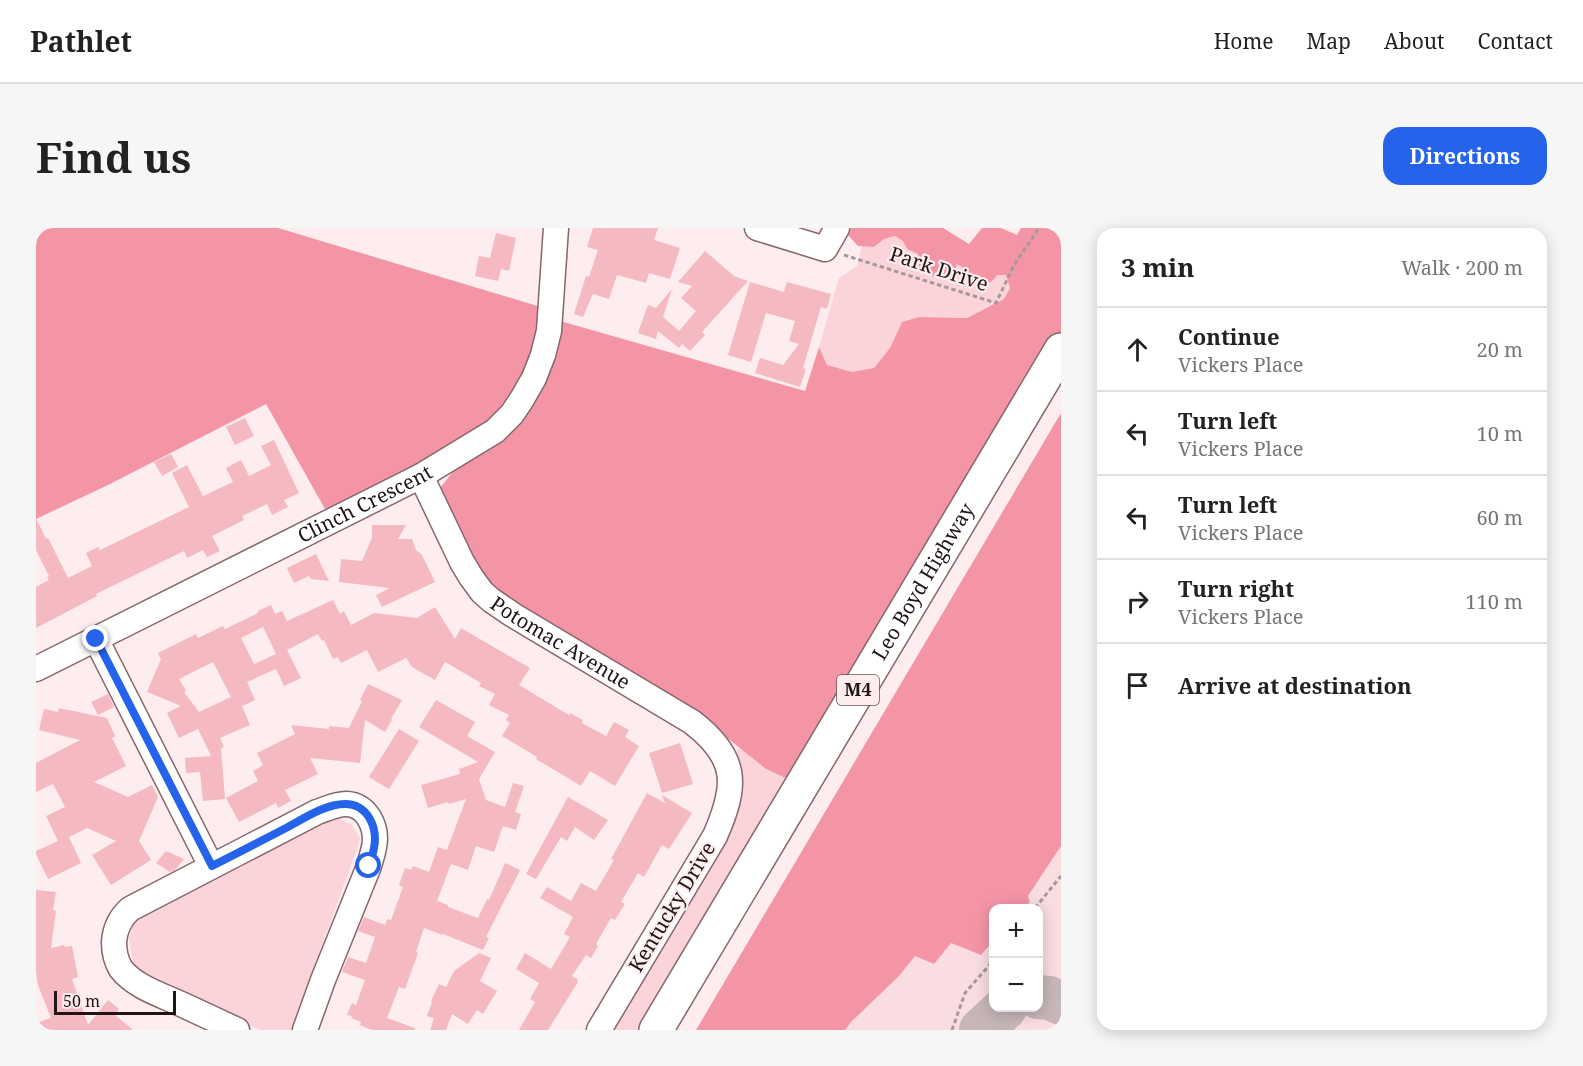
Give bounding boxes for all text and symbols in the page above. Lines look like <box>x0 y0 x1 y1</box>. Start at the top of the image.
text: Pathlet <box>30 22 132 60</box>
text: Home <box>1214 27 1274 55</box>
text: Map <box>1307 27 1351 55</box>
text: About <box>1384 27 1445 55</box>
text: Contact <box>1478 27 1553 55</box>
button: Directions <box>1383 127 1547 185</box>
text: Find us <box>36 128 191 185</box>
street label: Park Drive <box>886 240 992 297</box>
text: 3 min <box>1121 249 1195 285</box>
text: Walk · 200 m <box>1401 254 1523 281</box>
text: Continue <box>1178 321 1280 351</box>
icon: ahead <box>1121 333 1154 366</box>
text: 20 m <box>1477 336 1523 363</box>
text: Vickers Place <box>1178 351 1303 378</box>
text: Turn left <box>1178 405 1277 435</box>
icon: left <box>1121 417 1154 450</box>
text: 10 m <box>1477 420 1523 447</box>
text: Vickers Place <box>1178 435 1303 462</box>
street label: Clinch Crescent <box>293 458 437 549</box>
text: Turn left <box>1178 489 1277 519</box>
street label: Leo Boyd Highway <box>866 497 980 665</box>
icon: left <box>1121 501 1154 534</box>
text: 60 m <box>1477 504 1523 531</box>
text: Vickers Place <box>1178 519 1303 546</box>
text: Turn right <box>1178 573 1294 603</box>
icon: right <box>1121 585 1154 618</box>
text: 110 m <box>1465 588 1523 615</box>
street label: Potomac Avenue <box>485 590 636 695</box>
text: Vickers Place <box>1178 603 1303 630</box>
route end <box>82 625 108 651</box>
icon: arrive <box>1121 669 1154 702</box>
text: Arrive at destination <box>1178 670 1412 700</box>
road number: M4 <box>837 675 879 705</box>
street label: Kentucky Drive <box>622 837 721 977</box>
route start <box>355 852 381 878</box>
map controls <box>989 904 1043 1012</box>
button: + <box>989 904 1043 958</box>
button: − <box>989 958 1043 1012</box>
scale bar <box>54 988 176 1016</box>
text: 50 m <box>63 990 100 1012</box>

